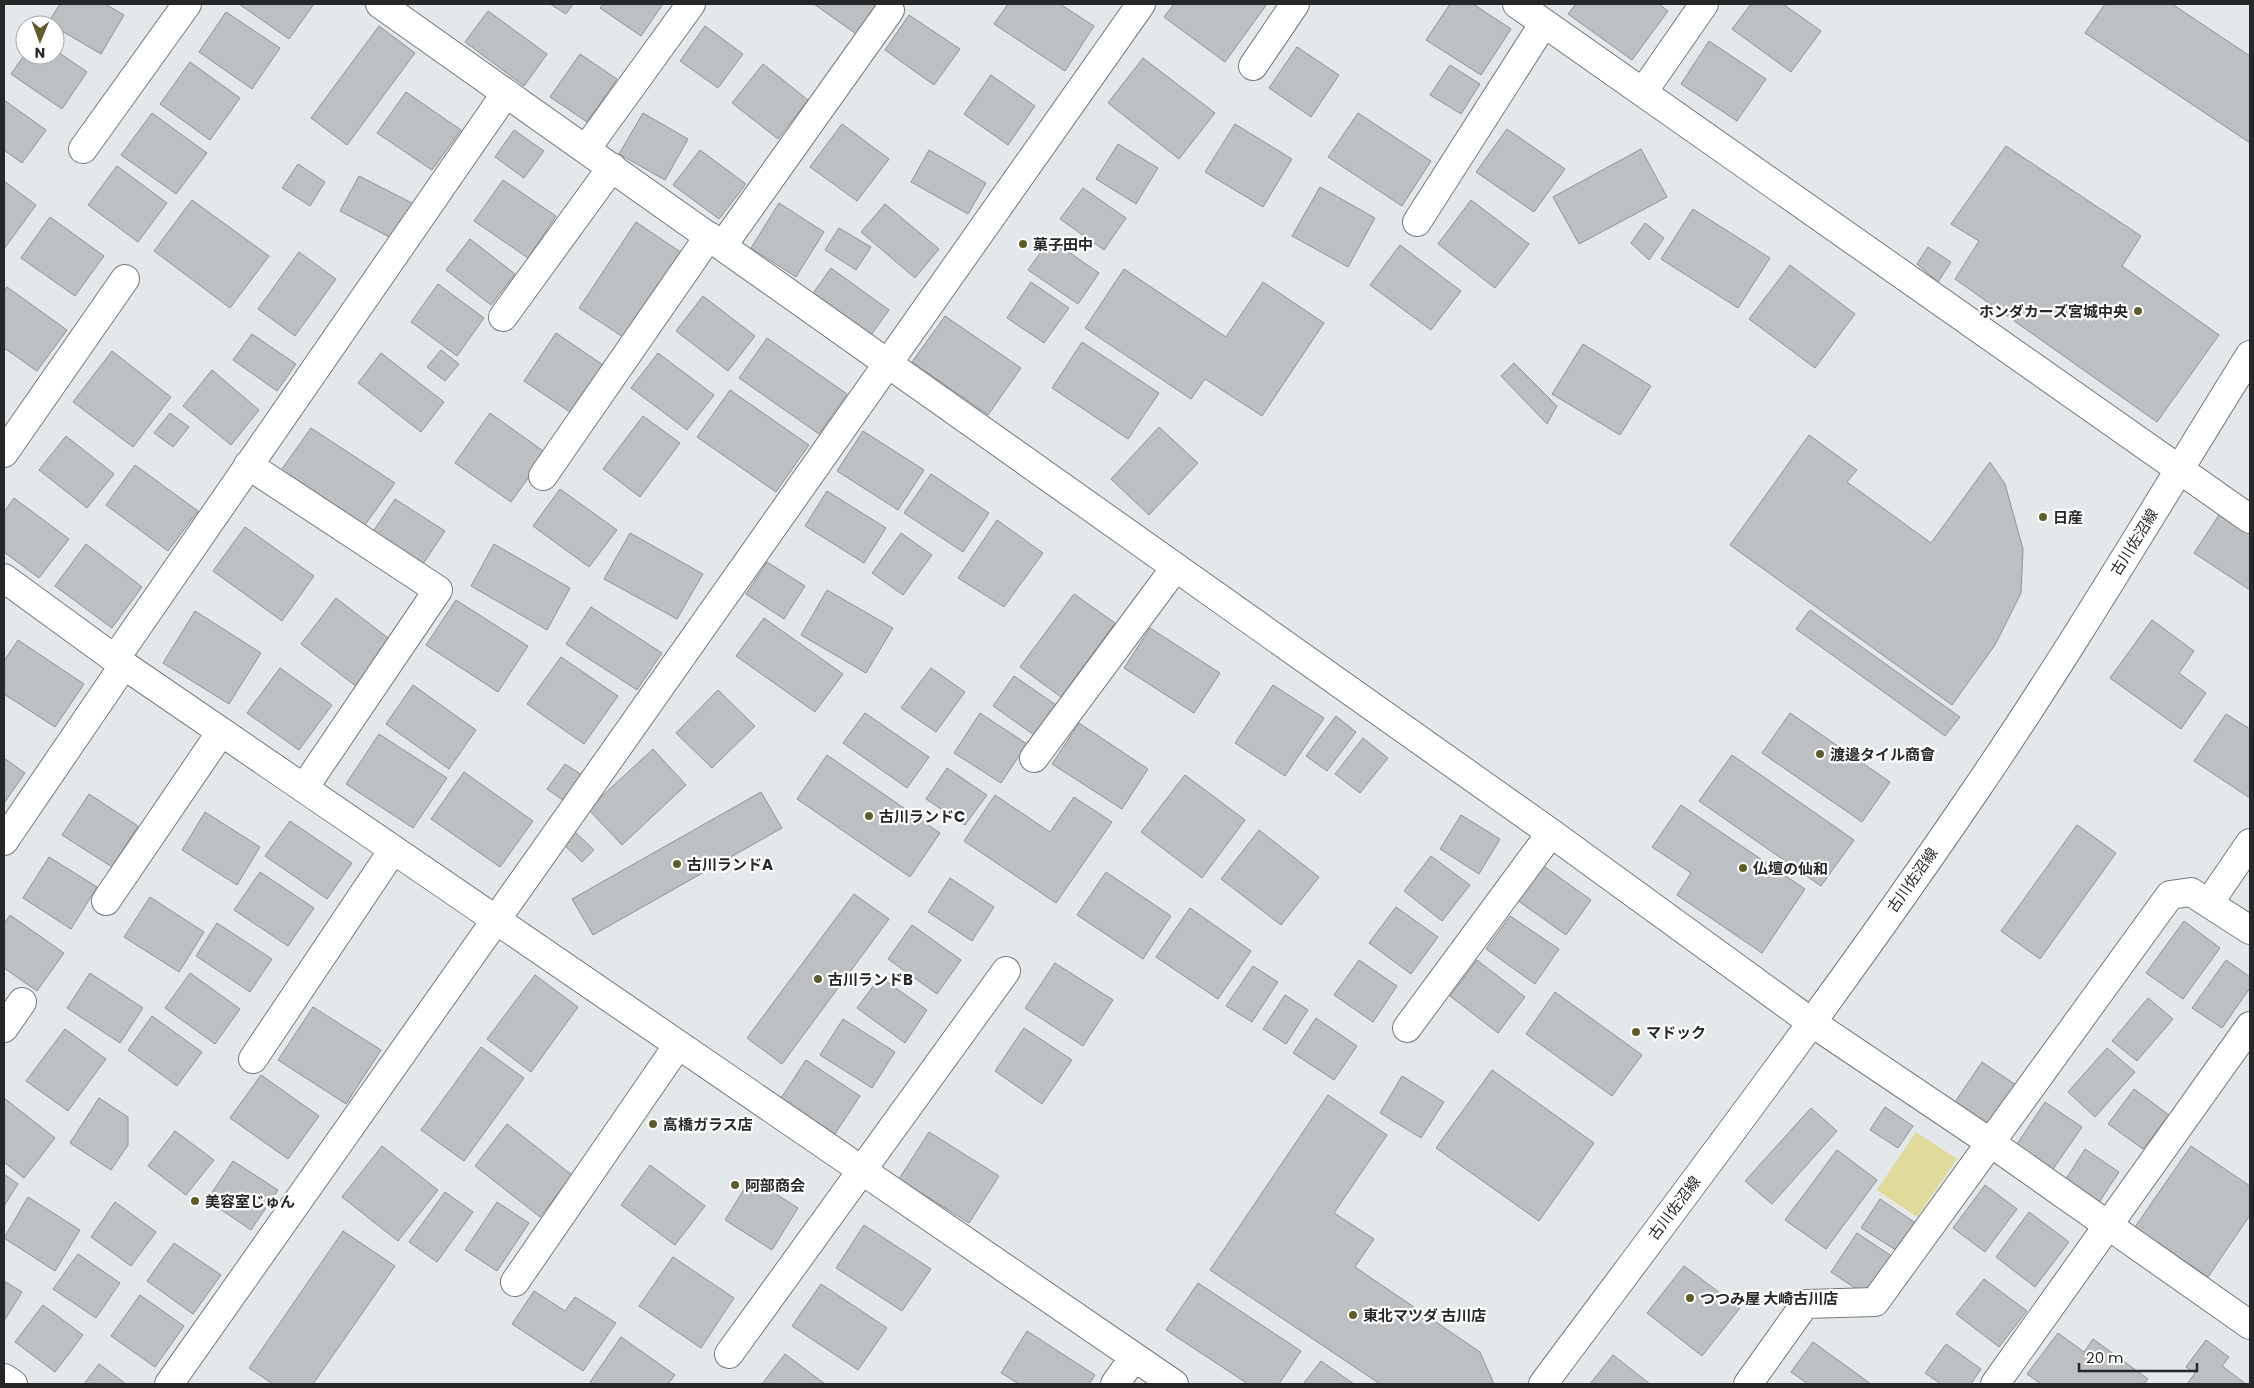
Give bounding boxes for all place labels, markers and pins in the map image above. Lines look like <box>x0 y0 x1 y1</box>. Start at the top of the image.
place label: 菓子田中 <box>1033 234 1093 255</box>
marker: 菓子田中 <box>1017 238 1029 250</box>
place label: ホンダカーズ宮城中央 <box>1979 301 2128 322</box>
marker: ホンダカーズ宮城中央 <box>2132 305 2144 317</box>
place label: 日産 <box>2053 507 2083 528</box>
marker: 日産 <box>2037 511 2049 523</box>
place label: 渡邊タイル商會 <box>1830 744 1935 765</box>
marker: 渡邊タイル商會 <box>1814 748 1826 760</box>
place label: 古川ランドC <box>879 806 965 827</box>
marker: 古川ランドC <box>863 810 875 822</box>
place label: 古川ランドA <box>687 854 773 875</box>
marker: 古川ランドA <box>671 858 683 870</box>
place label: 仏壇の仙和 <box>1752 858 1828 879</box>
marker: 仏壇の仙和 <box>1737 862 1749 874</box>
place label: 古川ランドB <box>828 969 913 990</box>
marker: 古川ランドB <box>812 973 824 985</box>
place label: マドック <box>1646 1022 1706 1043</box>
marker: マドック <box>1630 1026 1642 1038</box>
place label: 高橋ガラス店 <box>663 1114 753 1135</box>
marker: 高橋ガラス店 <box>647 1118 659 1130</box>
place label: 阿部商会 <box>745 1175 805 1196</box>
marker: 阿部商会 <box>729 1179 741 1191</box>
place label: 美容室じゅん <box>205 1191 295 1212</box>
marker: 美容室じゅん <box>189 1195 201 1207</box>
place label: つつみ屋 大崎古川店 <box>1700 1288 1838 1309</box>
marker: つつみ屋 大崎古川店 <box>1684 1292 1696 1304</box>
place label: 東北マツダ 古川店 <box>1363 1305 1486 1326</box>
marker: 東北マツダ 古川店 <box>1347 1309 1359 1321</box>

